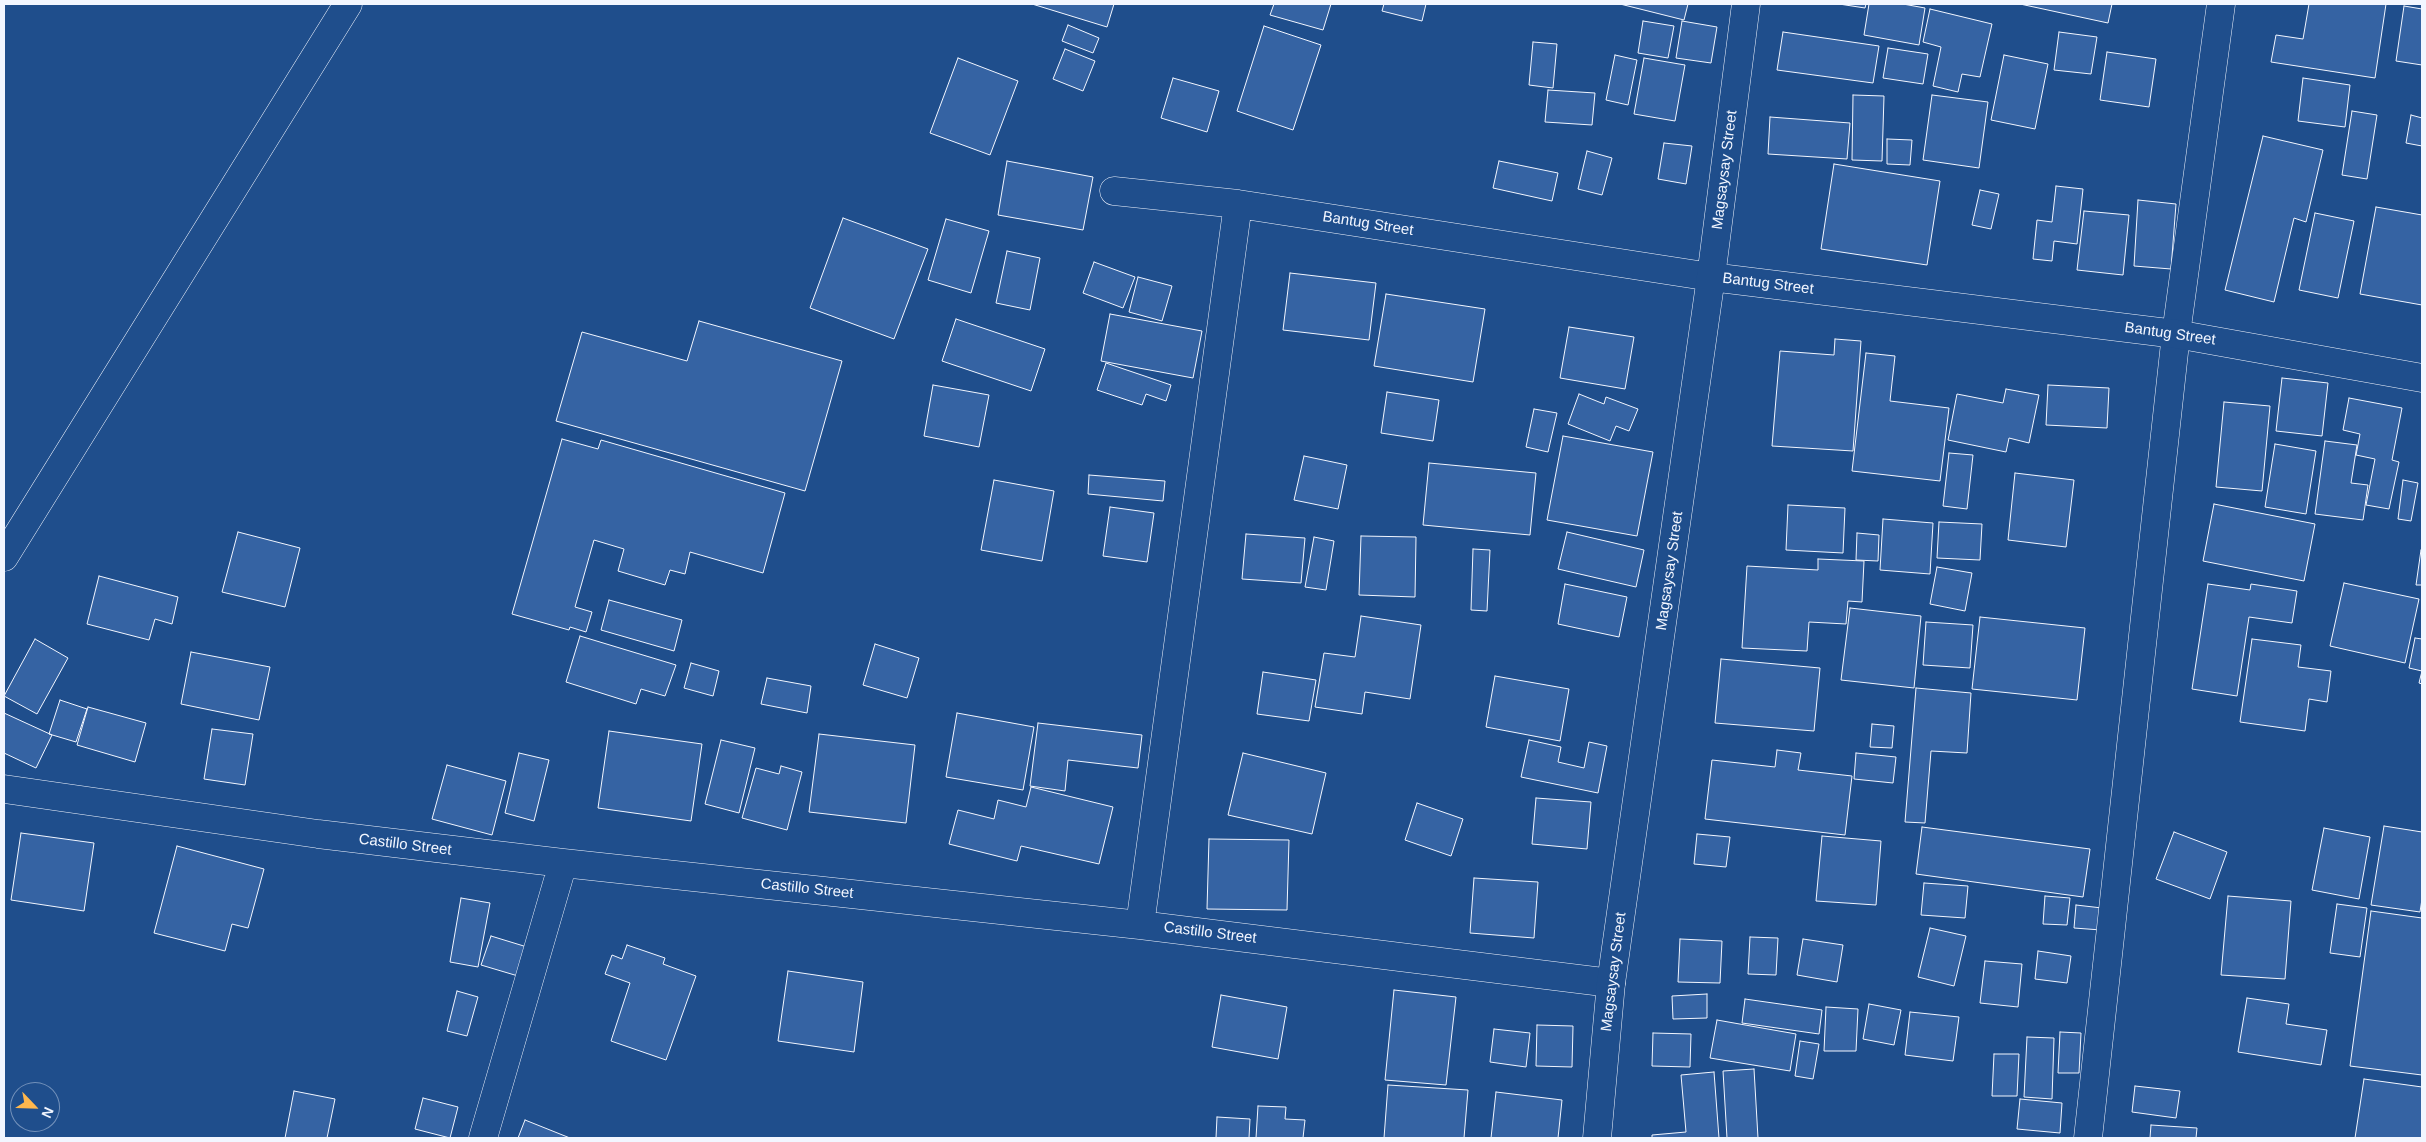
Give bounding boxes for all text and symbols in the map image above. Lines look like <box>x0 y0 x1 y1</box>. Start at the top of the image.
street label: Magsaysay Street <box>1709 109 1741 231</box>
street label: Bantug Street <box>1321 208 1415 240</box>
street label: Bantug Street <box>1721 269 1815 299</box>
street label: Bantug Street <box>2123 319 2217 349</box>
street label: Magsaysay Street <box>1653 510 1687 632</box>
street label: Castillo Street <box>358 830 452 860</box>
street label: Castillo Street <box>760 875 854 903</box>
street label: Magsaysay Street <box>1598 911 1630 1033</box>
street label: Castillo Street <box>1163 918 1257 948</box>
north arrow <box>10 1082 60 1132</box>
text: N <box>38 1105 57 1121</box>

